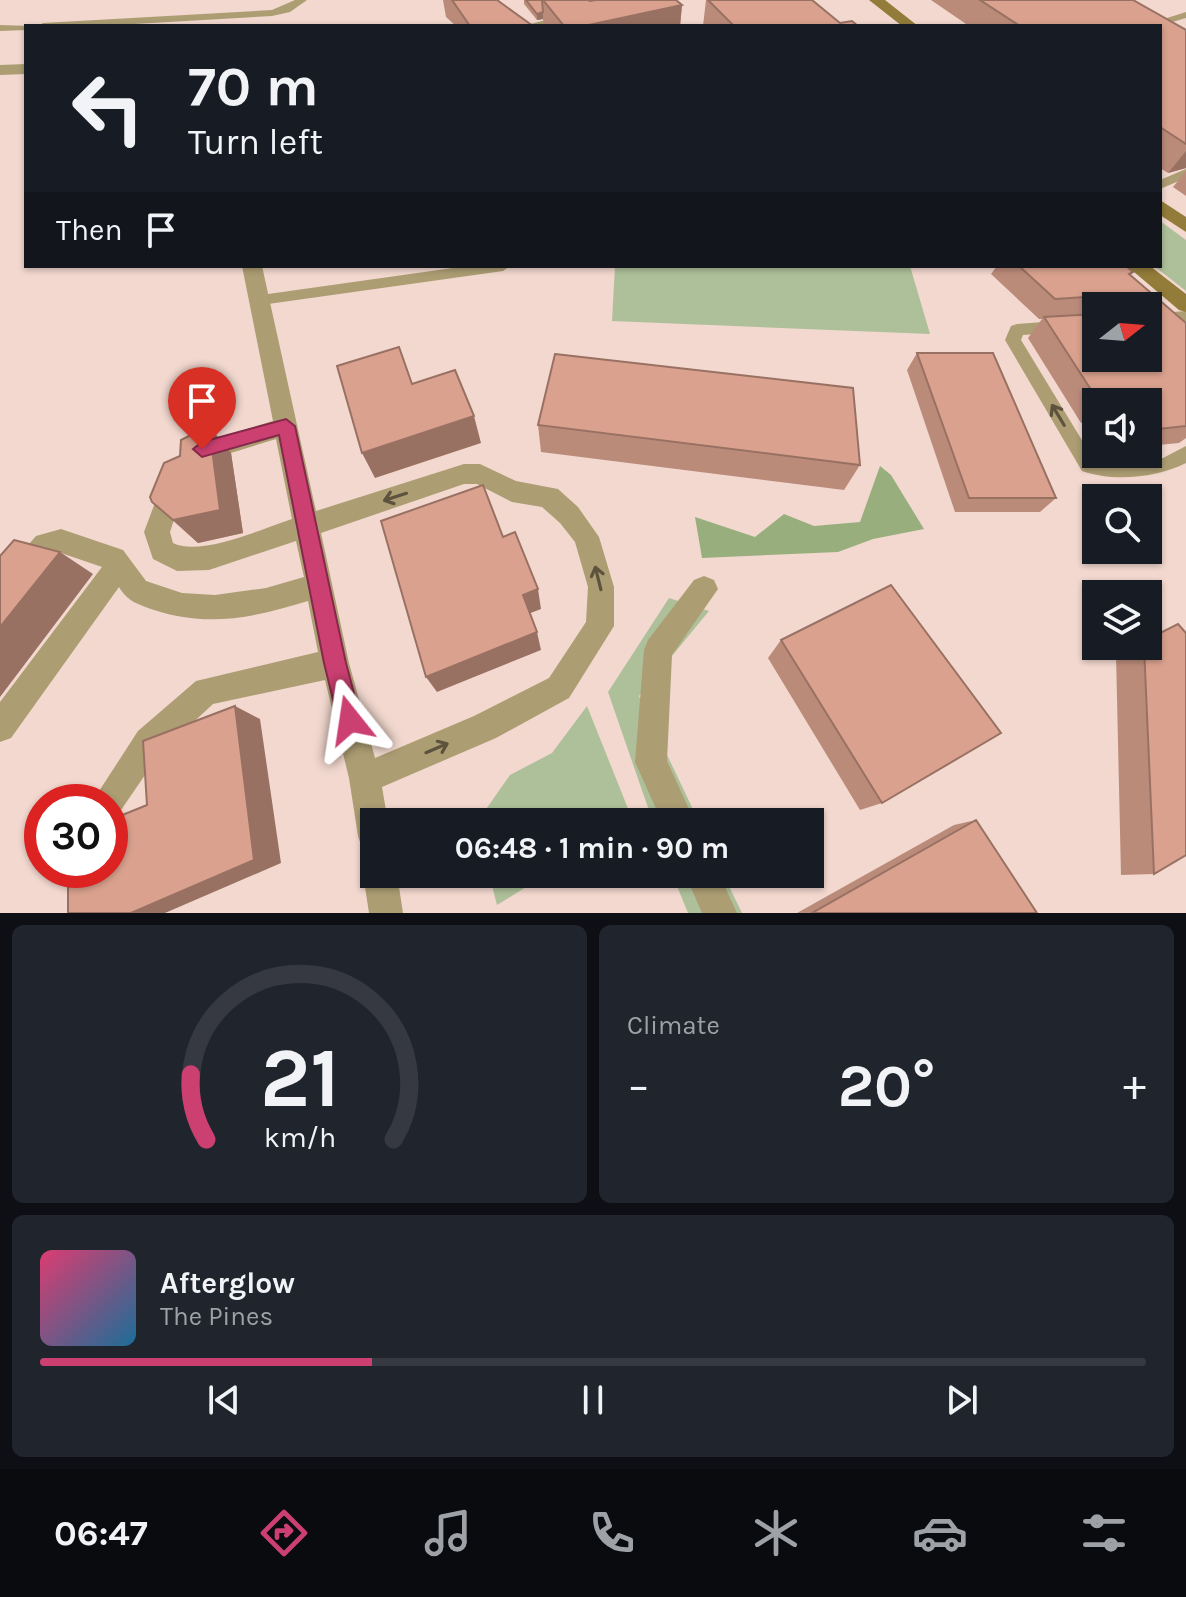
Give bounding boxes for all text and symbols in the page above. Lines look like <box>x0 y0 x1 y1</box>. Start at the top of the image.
text: 70 m <box>188 54 319 119</box>
icon: left <box>56 56 160 160</box>
text: Turn left <box>188 121 323 163</box>
icon: arrive <box>139 208 183 252</box>
text: Then <box>56 212 123 248</box>
north arrow <box>1082 292 1162 372</box>
map controls <box>1082 292 1162 660</box>
pin <box>168 367 236 449</box>
icon: arrive <box>180 379 224 423</box>
button: sound <box>1082 388 1162 468</box>
one-way arrow <box>1050 404 1066 427</box>
button: search <box>1082 484 1162 564</box>
one-way arrow <box>382 490 408 505</box>
one-way arrow <box>589 565 604 591</box>
button: layers <box>1082 580 1162 660</box>
position arrow <box>308 678 392 762</box>
one-way arrow <box>424 739 449 754</box>
speed limit sign: 30 <box>24 784 128 888</box>
text: 06:48 · 1 min · 90 m <box>455 830 729 866</box>
text: Climate <box>627 1010 720 1041</box>
text: 21 <box>260 1030 340 1127</box>
text: 20° <box>838 1051 935 1121</box>
text: − <box>627 1060 650 1111</box>
text: + <box>1123 1060 1146 1111</box>
text: km/h <box>263 1121 336 1154</box>
text: Afterglow <box>160 1265 295 1301</box>
text: The Pines <box>160 1301 273 1332</box>
icon: previous <box>202 1378 246 1422</box>
icon: pause <box>571 1378 615 1422</box>
icon: next <box>940 1378 984 1422</box>
icon: directions <box>256 1505 312 1561</box>
icon: music <box>420 1505 476 1561</box>
icon: phone <box>584 1505 640 1561</box>
icon: climate <box>748 1505 804 1561</box>
icon: car <box>912 1505 968 1561</box>
icon: filters <box>1076 1505 1132 1561</box>
text: 06:47 <box>54 1512 148 1554</box>

